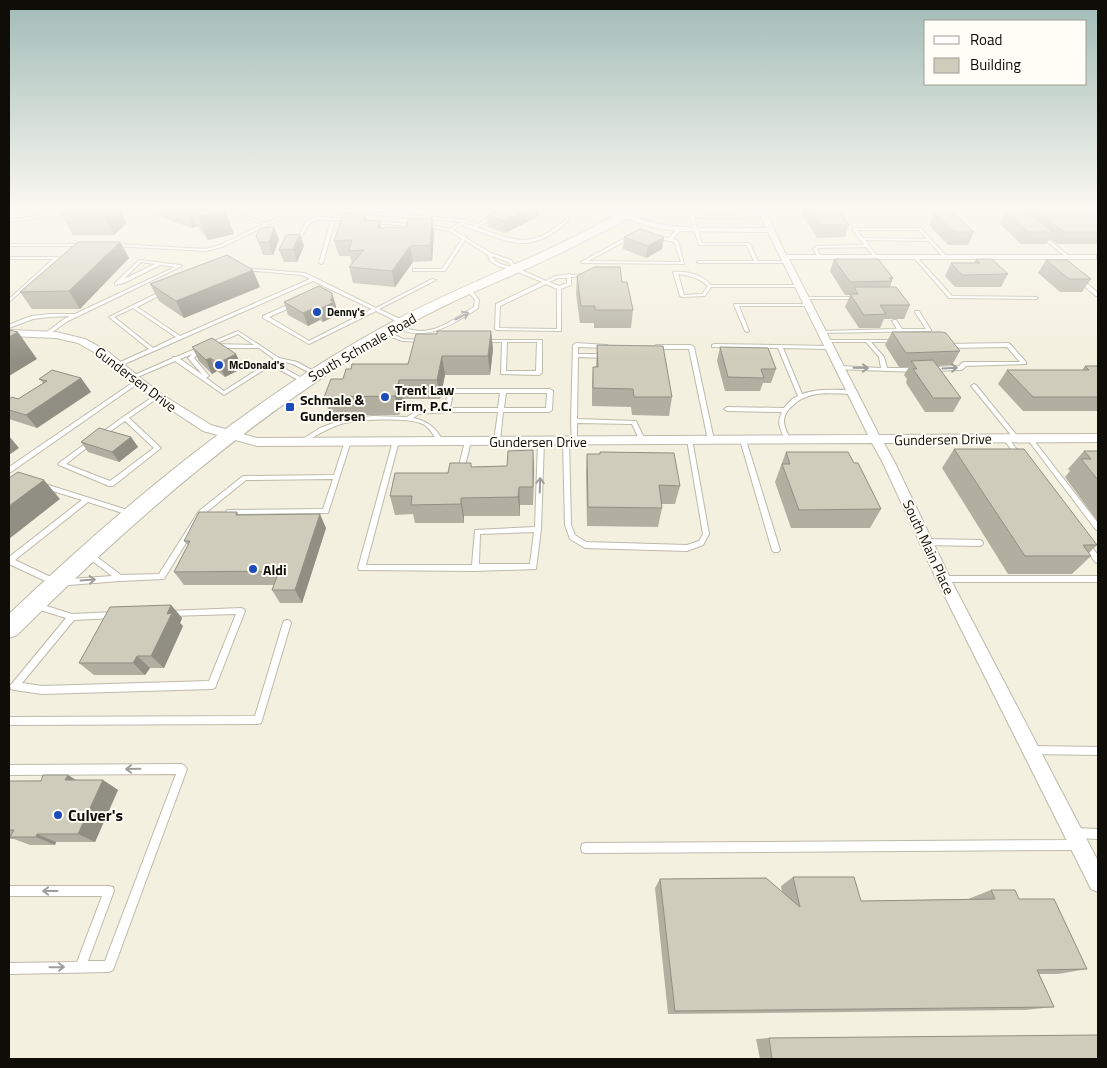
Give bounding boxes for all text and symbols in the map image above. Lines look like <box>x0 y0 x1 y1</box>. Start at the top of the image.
legend <box>924 20 1087 85</box>
text: Road <box>970 28 1002 51</box>
text: Building <box>970 53 1021 76</box>
place label: Denny's <box>327 304 365 320</box>
marker: Denny's <box>311 306 323 318</box>
street label: South Schmale Road <box>304 308 420 386</box>
one-way arrow <box>454 311 469 320</box>
street label: Gundersen Drive <box>91 341 181 417</box>
place label: McDonald's <box>229 357 285 373</box>
marker: McDonald's <box>213 359 225 371</box>
one-way arrow <box>852 363 869 373</box>
one-way arrow <box>941 364 957 373</box>
place label: Trent Law Firm, P.C. <box>395 379 455 416</box>
place label: Schmale & Gundersen <box>300 389 366 426</box>
marker: Trent Law Firm, P.C. <box>379 391 391 403</box>
marker: Schmale & Gundersen <box>284 401 296 413</box>
street label: Gundersen Drive <box>894 428 992 450</box>
street label: Gundersen Drive <box>489 431 587 452</box>
one-way arrow <box>535 477 544 493</box>
street label: South Main Place <box>898 496 960 598</box>
place label: Aldi <box>263 559 287 580</box>
marker: Aldi <box>247 563 259 575</box>
one-way arrow <box>80 575 96 585</box>
one-way arrow <box>125 764 142 774</box>
place label: Culver's <box>68 803 123 827</box>
marker: Culver's <box>52 809 64 821</box>
one-way arrow <box>43 886 59 896</box>
one-way arrow <box>49 963 65 972</box>

